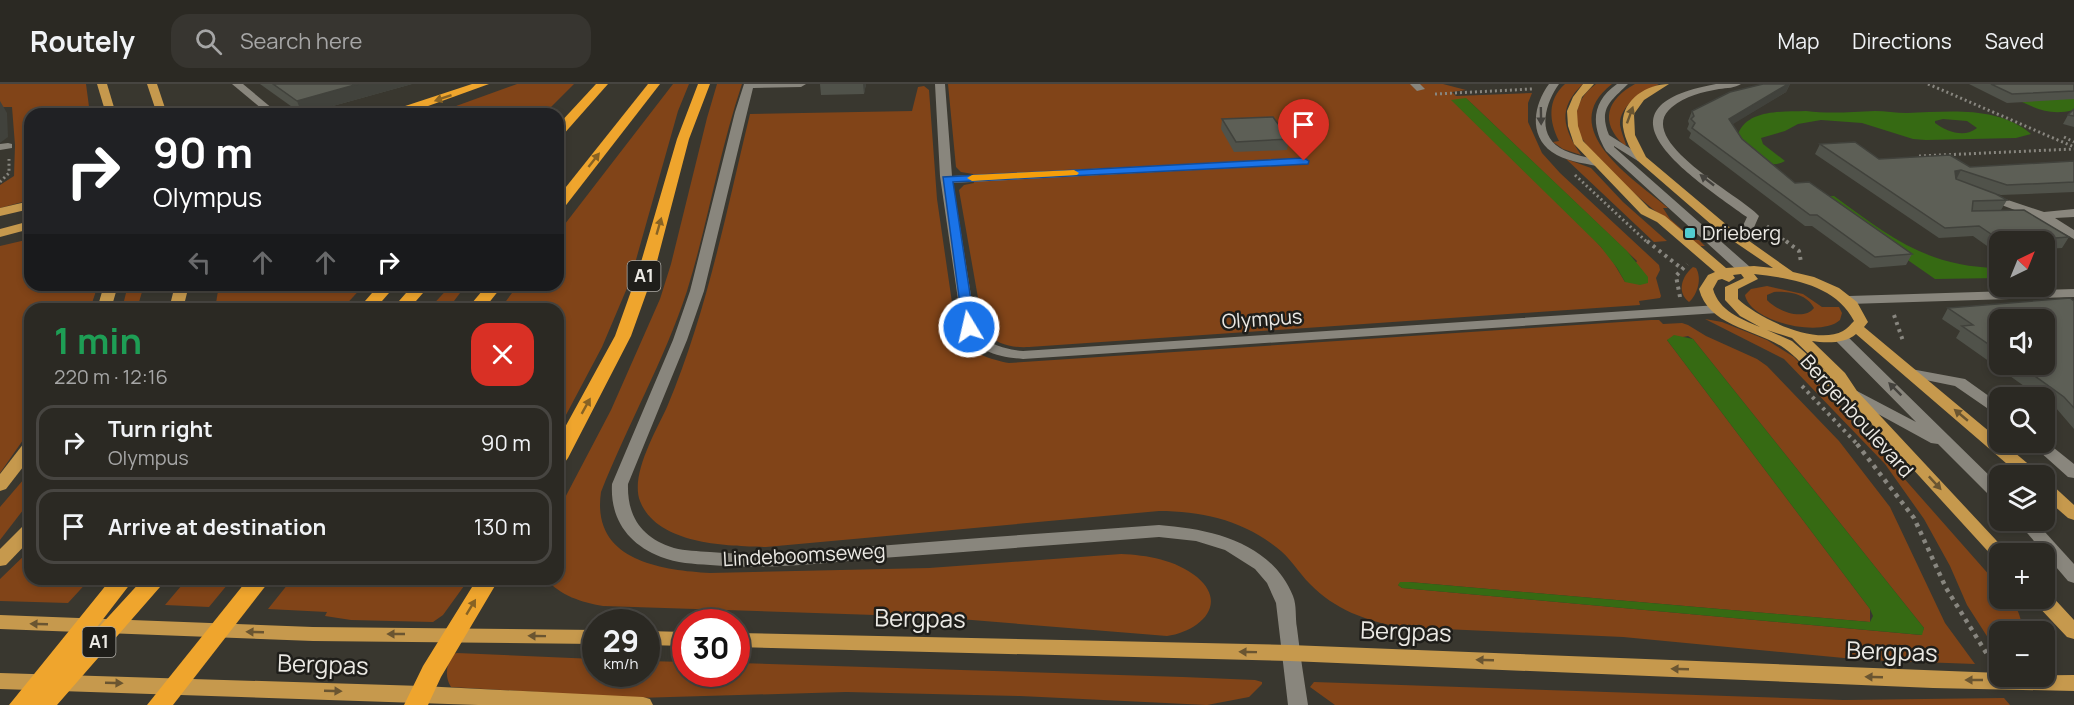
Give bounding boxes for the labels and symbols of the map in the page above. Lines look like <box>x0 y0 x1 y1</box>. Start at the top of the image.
one-way arrow <box>434 94 452 104</box>
pin <box>1278 99 1329 161</box>
one-way arrow <box>1625 106 1635 124</box>
one-way arrow <box>1536 107 1546 126</box>
one-way arrow <box>588 152 600 167</box>
one-way arrow <box>1699 174 1715 187</box>
one-way arrow <box>655 217 664 235</box>
place label: Drieberg <box>1702 219 1781 246</box>
marker: Drieberg <box>1683 226 1697 240</box>
north arrow <box>1989 231 2055 297</box>
road number: A1 <box>628 261 660 291</box>
position arrow <box>937 295 1001 359</box>
street label: Olympus <box>1221 302 1303 335</box>
street label: Bergenboulevard <box>1795 348 1920 483</box>
one-way arrow <box>1888 383 1902 397</box>
one-way arrow <box>581 398 591 415</box>
one-way arrow <box>1953 408 1969 421</box>
one-way arrow <box>1927 475 1941 489</box>
street label: Lindeboomseweg <box>722 537 886 572</box>
one-way arrow <box>466 599 477 615</box>
street label: Bergpas <box>874 600 966 635</box>
speed limit sign: 30 <box>672 609 750 687</box>
street label: Bergpas <box>1360 612 1452 649</box>
one-way arrow <box>29 619 48 628</box>
road number: A1 <box>82 627 116 657</box>
one-way arrow <box>245 627 264 636</box>
one-way arrow <box>387 629 406 639</box>
one-way arrow <box>528 631 547 641</box>
street label: Bergpas <box>1846 632 1938 669</box>
street label: Bergpas <box>277 645 369 682</box>
one-way arrow <box>1238 647 1257 657</box>
one-way arrow <box>1475 656 1494 665</box>
one-way arrow <box>1670 664 1689 673</box>
one-way arrow <box>1865 673 1884 682</box>
one-way arrow <box>1964 675 1983 685</box>
one-way arrow <box>104 679 123 688</box>
one-way arrow <box>323 686 342 695</box>

